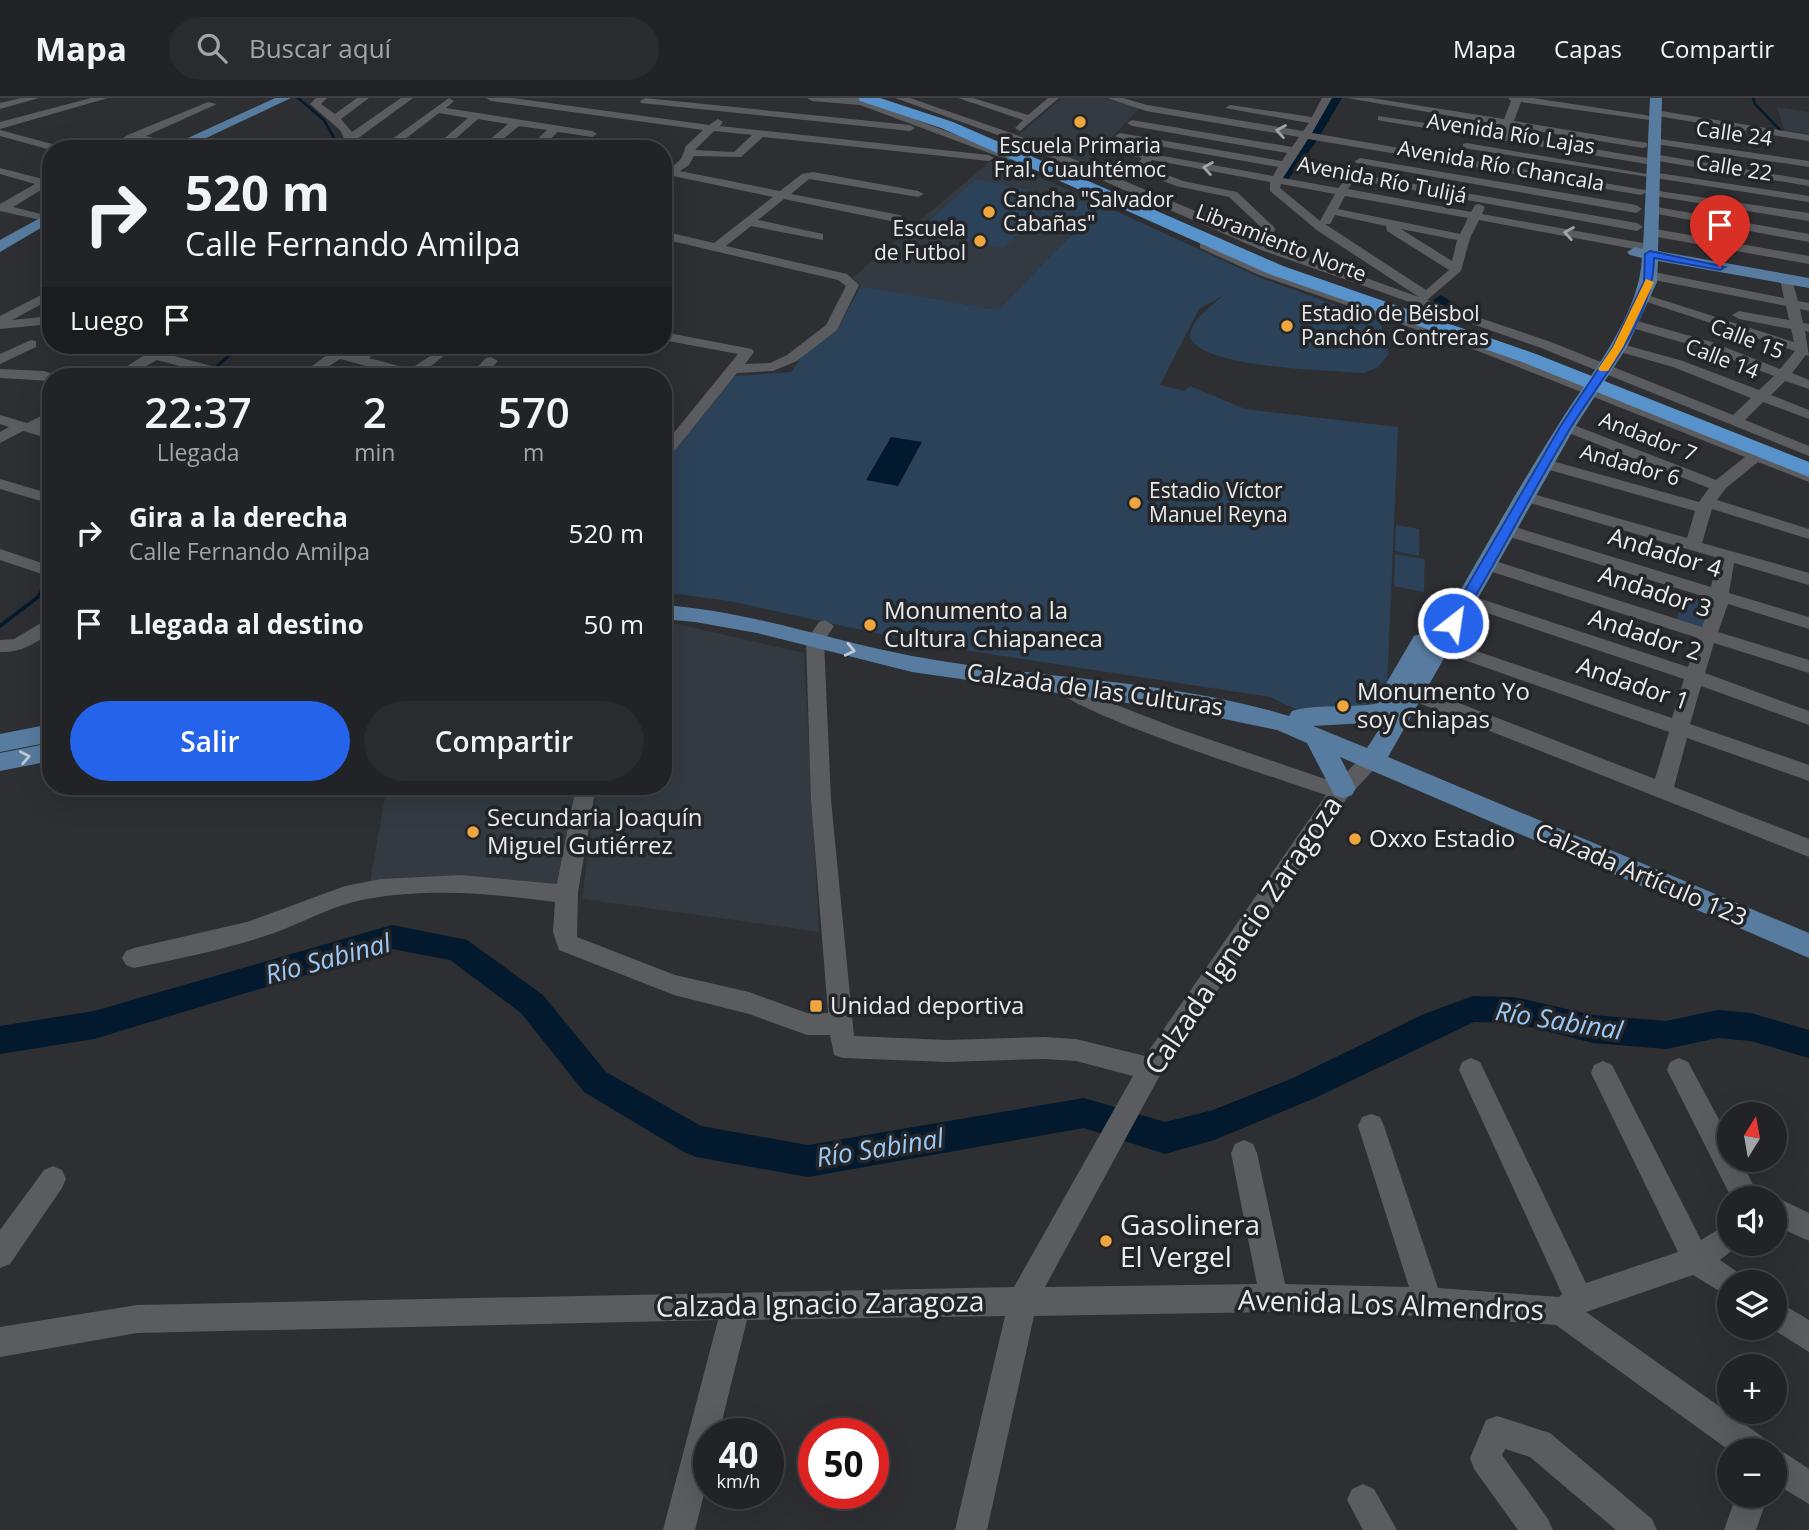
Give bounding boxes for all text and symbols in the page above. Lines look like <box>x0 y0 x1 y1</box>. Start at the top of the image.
search box <box>169 17 659 80</box>
text: Mapa <box>35 26 127 71</box>
icon: search <box>193 29 231 67</box>
text: Buscar aquí <box>249 30 391 66</box>
text: Mapa <box>1453 32 1516 65</box>
text: Capas <box>1554 32 1622 65</box>
text: Compartir <box>1660 32 1774 65</box>
street label: Avenida Río Lajas <box>1425 106 1597 160</box>
marker: Escuela Primaria Fral. Cuauhtémoc <box>1072 114 1088 130</box>
street label: Calle 24 <box>1694 114 1774 152</box>
one-way arrow <box>1275 124 1287 139</box>
place label: Escuela Primaria Fral. Cuauhtémoc <box>994 131 1166 183</box>
street label: Avenida Río Chancala <box>1396 133 1607 197</box>
street label: Calle 22 <box>1694 147 1774 187</box>
street label: Avenida Río Tulijá <box>1295 149 1469 209</box>
text: 520 m <box>185 159 330 225</box>
one-way arrow <box>1202 161 1214 176</box>
icon: right <box>70 168 161 259</box>
place label: Cancha "Salvador Cabañas" <box>1003 185 1174 237</box>
pin <box>1690 195 1750 267</box>
street label: Libramiento Norte <box>1192 197 1371 288</box>
marker: Cancha "Salvador Cabañas" <box>981 204 997 220</box>
icon: arrive <box>1701 206 1739 244</box>
place label: Escuela de Futbol <box>874 214 966 266</box>
text: Calle Fernando Amilpa <box>185 222 520 265</box>
one-way arrow <box>1563 227 1575 242</box>
marker: Escuela de Futbol <box>972 233 988 249</box>
place label: Estadio de Béisbol Panchón Contreras <box>1301 299 1489 351</box>
icon: arrive <box>158 301 196 339</box>
text: Luego <box>70 302 144 338</box>
street label: Calle 15 <box>1707 311 1788 365</box>
marker: Estadio de Béisbol Panchón Contreras <box>1279 318 1295 334</box>
street label: Calle 14 <box>1682 331 1763 385</box>
text: 22:37 <box>144 383 252 440</box>
text: 2 <box>363 383 387 440</box>
text: 570 <box>498 383 570 440</box>
street label: Andador 7 <box>1596 405 1701 467</box>
text: Llegada <box>157 436 240 468</box>
text: min <box>354 436 395 468</box>
text: m <box>523 436 544 468</box>
street label: Andador 6 <box>1577 436 1683 492</box>
place label: Estadio Víctor Manuel Reyna <box>1149 476 1288 528</box>
marker: Estadio Víctor Manuel Reyna <box>1127 495 1143 511</box>
text: Gira a la derecha <box>129 499 348 535</box>
icon: right <box>70 514 108 552</box>
text: 520 m <box>569 515 644 551</box>
street label: Andador 4 <box>1605 519 1726 584</box>
text: Calle Fernando Amilpa <box>129 535 370 567</box>
street label: Andador 3 <box>1595 557 1716 624</box>
position arrow <box>1416 586 1490 660</box>
place label: Monumento a la Cultura Chiapaneca <box>884 593 1103 654</box>
street label: Andador 2 <box>1585 600 1706 667</box>
icon: arrive <box>70 605 108 643</box>
text: Llegada al destino <box>129 606 364 642</box>
text: 50 m <box>583 606 644 642</box>
marker: Monumento a la Cultura Chiapaneca <box>862 617 878 633</box>
one-way arrow <box>844 641 856 656</box>
street label: Andador 1 <box>1573 648 1694 717</box>
street label: Calzada de las Culturas <box>965 654 1226 723</box>
place label: Monumento Yo soy Chiapas <box>1357 674 1530 735</box>
marker: Monumento Yo soy Chiapas <box>1335 698 1351 714</box>
button: Salir <box>70 701 350 781</box>
button: Compartir <box>364 701 644 781</box>
one-way arrow <box>19 750 31 765</box>
street label: Calzada Ignacio Zaragoza <box>1135 788 1350 1081</box>
place label: Secundaria Joaquín Miguel Gutiérrez <box>487 800 702 861</box>
street label: Calzada Artículo 123 <box>1531 814 1753 933</box>
place label: Oxxo Estadio <box>1369 821 1515 854</box>
marker: Secundaria Joaquín Miguel Gutiérrez <box>465 824 481 840</box>
marker: Oxxo Estadio <box>1347 831 1363 847</box>
water label: Río Sabinal <box>261 924 396 992</box>
place label: Unidad deportiva <box>830 988 1024 1021</box>
water label: Río Sabinal <box>1493 992 1627 1048</box>
marker: Unidad deportiva <box>808 998 824 1014</box>
north arrow <box>1717 1102 1787 1172</box>
map controls <box>1717 1102 1787 1508</box>
water label: Río Sabinal <box>814 1119 948 1175</box>
button: sound <box>1717 1186 1787 1256</box>
place label: Gasolinera El Vergel <box>1120 1205 1260 1275</box>
marker: Gasolinera El Vergel <box>1098 1233 1114 1249</box>
button: layers <box>1717 1270 1787 1340</box>
street label: Avenida Los Almendros <box>1237 1280 1545 1328</box>
street label: Calzada Ignacio Zaragoza <box>655 1281 985 1325</box>
button: + <box>1717 1354 1787 1424</box>
speed limit sign: 50 <box>798 1418 889 1509</box>
text: 40 <box>718 1431 759 1478</box>
button: − <box>1717 1438 1787 1508</box>
text: km/h <box>717 1469 760 1493</box>

